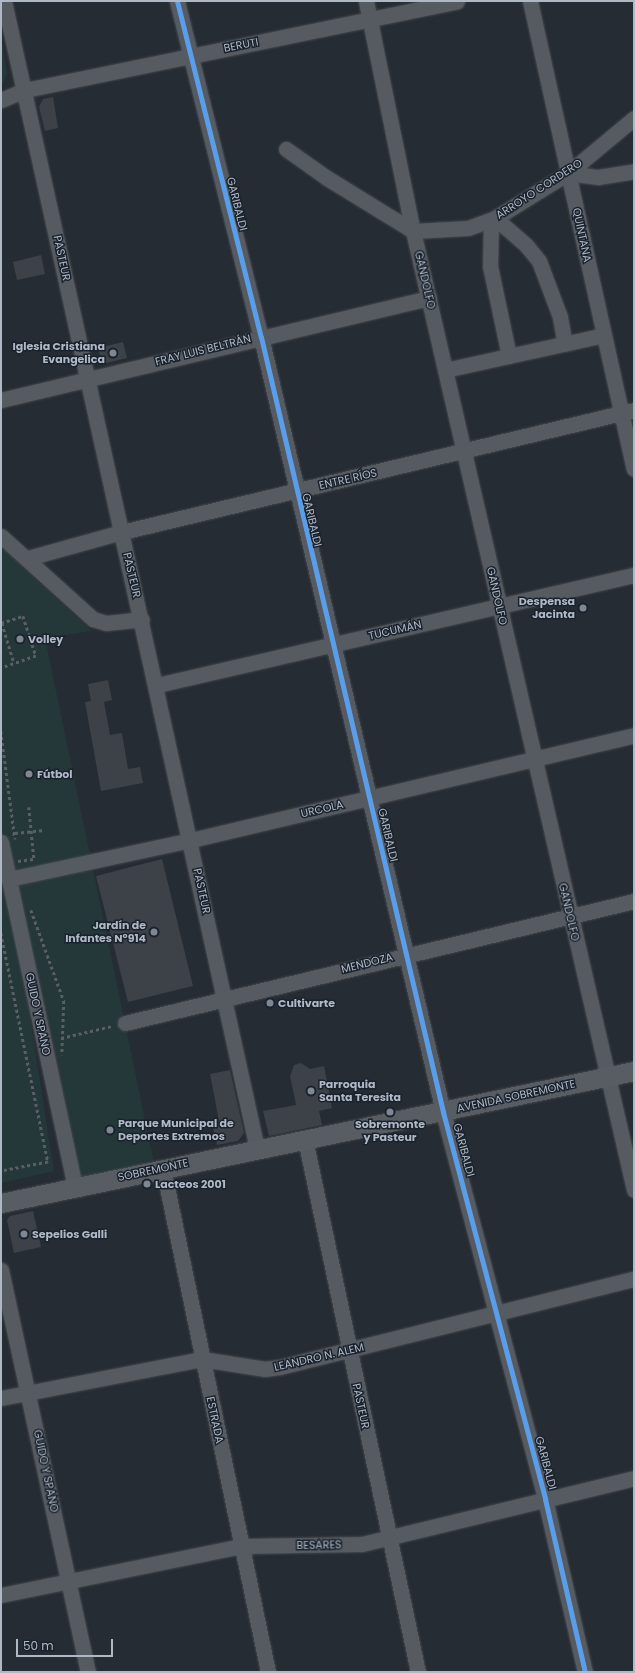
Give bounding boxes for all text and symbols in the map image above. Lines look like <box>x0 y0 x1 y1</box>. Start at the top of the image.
street label: BERUTI <box>222 35 260 55</box>
street label: ARROYO CORDERO <box>493 156 585 222</box>
street label: GARIBALDI <box>224 176 250 232</box>
street label: QUINTANA <box>570 207 594 263</box>
street label: PASTEUR <box>51 234 73 282</box>
street label: GANDOLFO <box>412 250 438 310</box>
street label: FRAY LUIS BELTRÁN <box>154 332 252 368</box>
place label: Iglesia Cristiana Evangelica <box>13 340 105 366</box>
marker: Iglesia Cristiana Evangelica <box>108 348 118 358</box>
street label: ENTRE RÍOS <box>318 466 378 492</box>
street label: GARIBALDI <box>299 492 325 548</box>
street label: PASTEUR <box>120 551 144 599</box>
street label: GANDOLFO <box>484 566 510 626</box>
place label: Despensa Jacinta <box>519 595 575 621</box>
marker: Despensa Jacinta <box>578 603 588 613</box>
street label: TUCUMÁN <box>367 618 423 642</box>
place label: Volley <box>28 632 63 646</box>
marker: Volley <box>15 634 25 644</box>
place label: Fútbol <box>37 767 73 781</box>
marker: Fútbol <box>24 769 34 779</box>
street label: URCOLA <box>299 798 345 820</box>
street label: GARIBALDI <box>375 807 401 863</box>
street label: PASTEUR <box>191 867 213 915</box>
street label: GANDOLFO <box>556 882 582 942</box>
place label: Jardín de Infantes Nº914 <box>65 919 146 945</box>
marker: Jardín de Infantes Nº914 <box>149 927 159 937</box>
street label: MENDOZA <box>340 950 394 976</box>
street label: GUIDO Y SPANO <box>23 972 53 1056</box>
place label: Cultivarte <box>278 996 335 1010</box>
marker: Cultivarte <box>265 998 275 1008</box>
street label: AVENIDA SOBREMONTE <box>456 1077 576 1115</box>
place label: Parroquia Santa Teresita <box>319 1078 401 1104</box>
marker: Parroquia Santa Teresita <box>306 1086 316 1096</box>
marker: Sobremonte y Pasteur <box>385 1107 395 1117</box>
place label: Parque Municipal de Deportes Extremos <box>118 1117 234 1143</box>
place label: Sobremonte y Pasteur <box>355 1118 425 1144</box>
street label: GARIBALDI <box>451 1122 477 1178</box>
marker: Parque Municipal de Deportes Extremos <box>105 1125 115 1135</box>
street label: SOBREMONTE <box>117 1156 189 1184</box>
place label: Lacteos 2001 <box>155 1177 226 1191</box>
marker: Lacteos 2001 <box>142 1179 152 1189</box>
place label: Sepelios Galli <box>32 1227 107 1241</box>
marker: Sepelios Galli <box>19 1229 29 1239</box>
street label: LEANDRO N. ALEM <box>273 1340 365 1374</box>
street label: PASTEUR <box>350 1382 372 1430</box>
street label: ESTRADA <box>204 1395 226 1445</box>
street label: GUIDO Y SPANO <box>31 1429 61 1513</box>
street label: GARIBALDI <box>533 1435 559 1491</box>
street label: BESARES <box>296 1538 342 1552</box>
scale bar <box>18 1631 115 1657</box>
text: 50 m <box>23 1637 54 1654</box>

